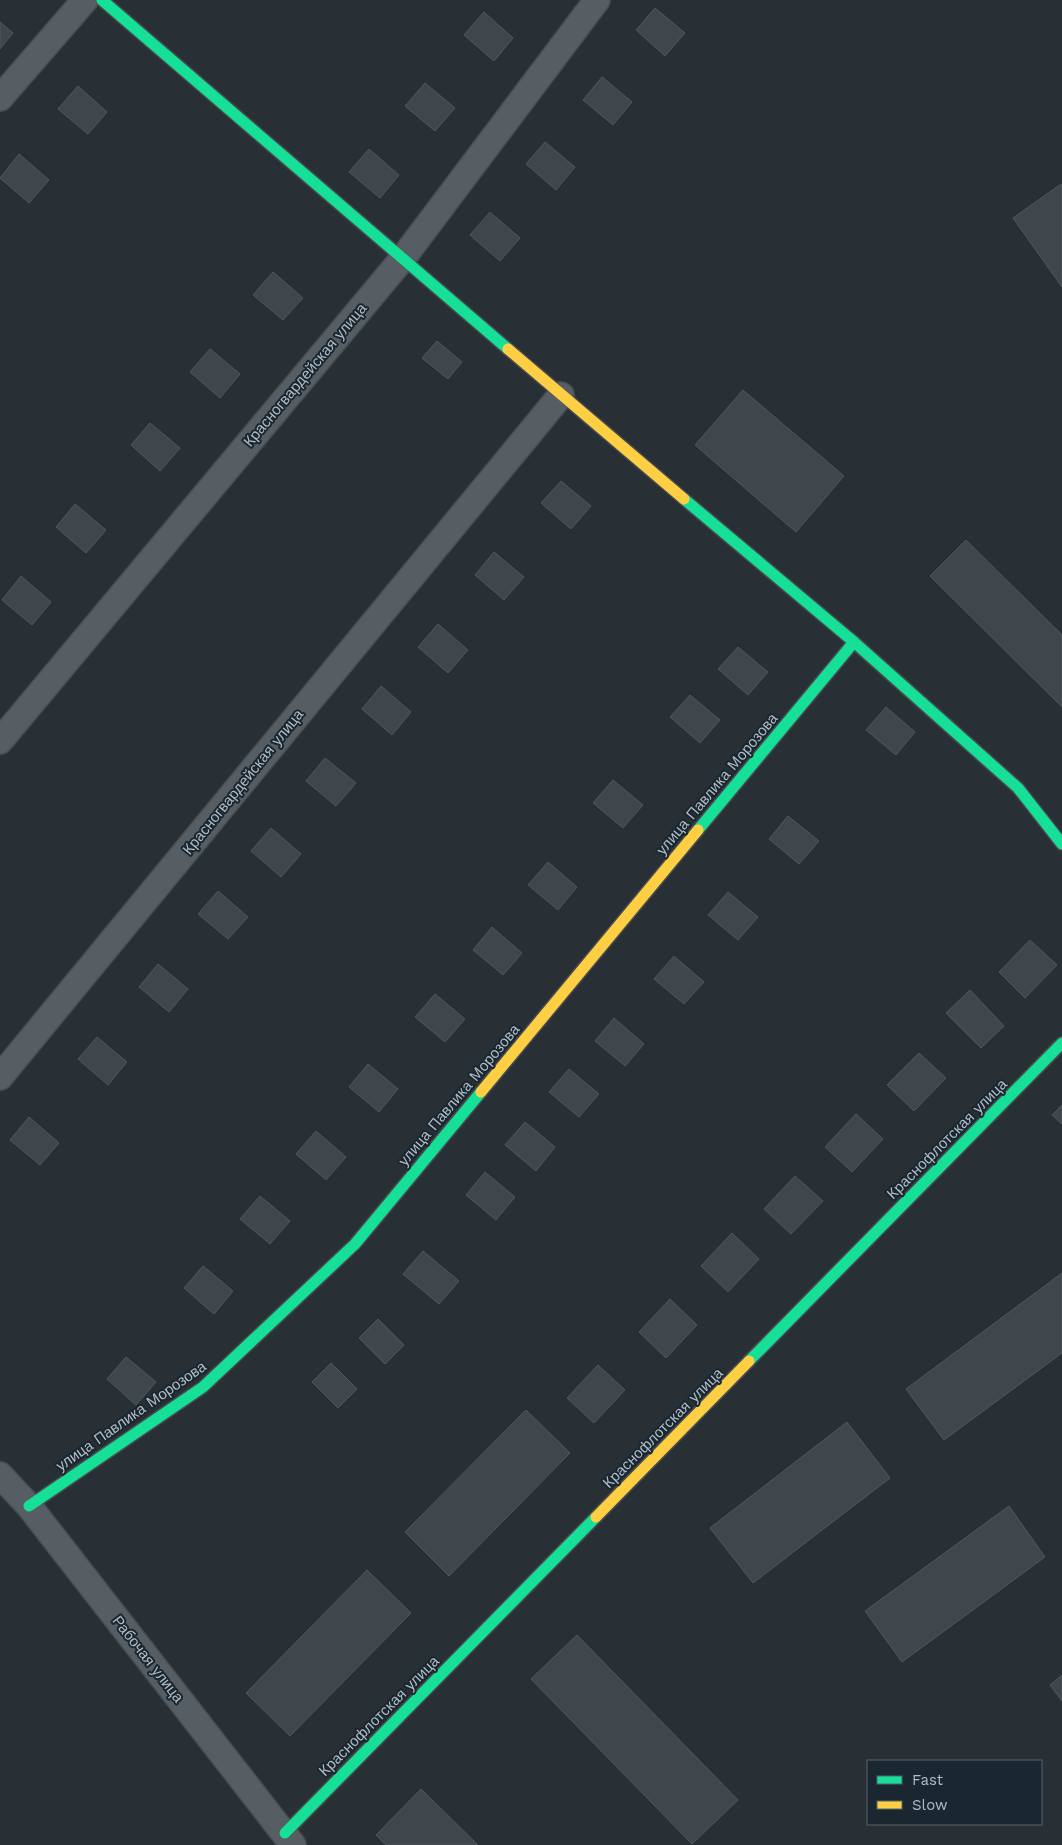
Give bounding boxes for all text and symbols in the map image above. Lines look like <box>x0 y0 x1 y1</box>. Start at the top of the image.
street label: Красногвардейская улица <box>240 299 371 450</box>
street label: Красногвардейская улица <box>179 705 308 858</box>
street label: улица Павлика Морозова <box>652 709 782 858</box>
street label: улица Павлика Морозова <box>394 1020 524 1169</box>
street label: Краснофлотская улица <box>883 1075 1011 1203</box>
street label: улица Павлика Морозова <box>52 1357 210 1475</box>
street label: Краснофлотская улица <box>599 1364 727 1492</box>
street label: Рабочая улица <box>109 1612 188 1706</box>
street label: Краснофлотская улица <box>315 1652 443 1780</box>
legend <box>867 1760 1042 1825</box>
text: Fast <box>912 1771 944 1789</box>
text: Slow <box>912 1796 948 1814</box>

